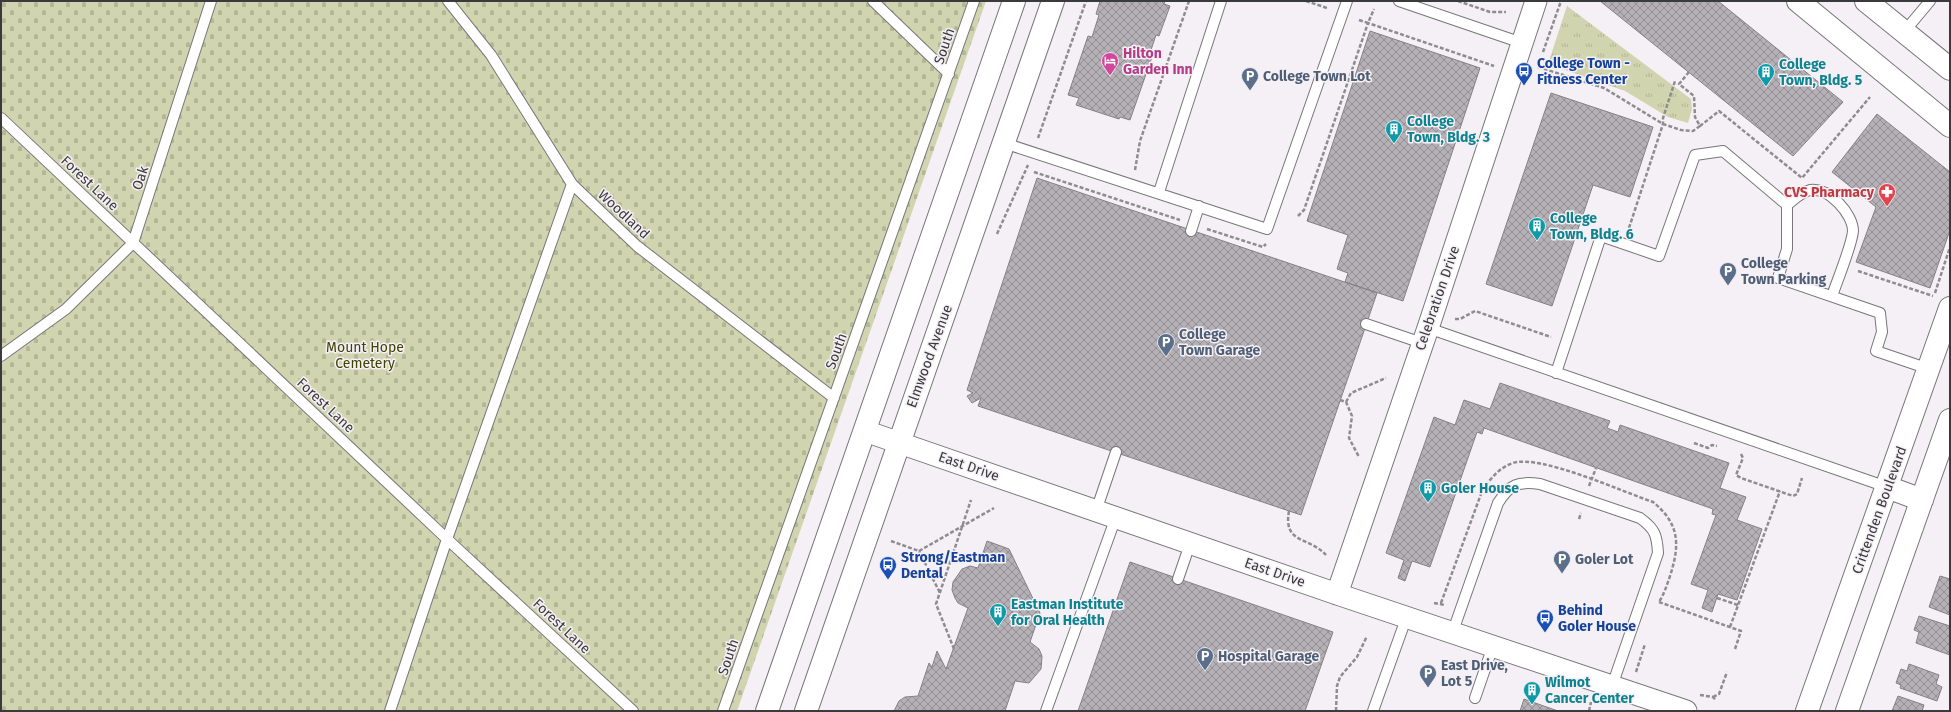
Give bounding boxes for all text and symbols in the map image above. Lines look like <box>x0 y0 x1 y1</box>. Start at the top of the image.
street label: South <box>930 26 959 67</box>
place label: Hilton Garden Inn <box>1123 45 1193 78</box>
hotel icon: Hilton Garden Inn <box>1100 51 1120 76</box>
place label: College Town - Fitness Center <box>1537 55 1630 88</box>
place label: College Town, Bldg. 5 <box>1779 56 1863 89</box>
bus stop icon: College Town - Fitness Center <box>1514 61 1534 86</box>
building icon: College Town, Bldg. 5 <box>1756 62 1776 87</box>
parking icon: College Town Lot <box>1240 66 1260 91</box>
place label: College Town Lot <box>1263 68 1371 85</box>
place label: College Town, Bldg. 3 <box>1407 113 1490 146</box>
building icon: College Town, Bldg. 3 <box>1384 119 1404 144</box>
street label: Forest Lane <box>57 152 122 214</box>
street label: Oak <box>129 163 153 192</box>
pharmacy icon: CVS Pharmacy <box>1877 182 1897 207</box>
place label: CVS Pharmacy <box>1784 184 1875 201</box>
street label: Woodland <box>594 186 653 243</box>
place label: College Town, Bldg. 6 <box>1550 210 1634 243</box>
building icon: College Town, Bldg. 6 <box>1527 216 1547 241</box>
street label: Celebration Drive <box>1412 244 1463 353</box>
place label: College Town Parking <box>1741 255 1827 288</box>
parking icon: College Town Parking <box>1718 261 1738 286</box>
street label: Elmwood Avenue <box>903 302 956 410</box>
place label: College Town Garage <box>1179 326 1261 359</box>
street label: South <box>822 331 851 372</box>
parking icon: College Town Garage <box>1156 332 1176 357</box>
park label: Mount Hope Cemetery <box>326 339 404 372</box>
street label: Forest Lane <box>293 374 358 436</box>
street label: Crittenden Boulevard <box>1848 444 1910 576</box>
street label: East Drive <box>936 448 1001 485</box>
building icon: Goler House <box>1418 478 1438 503</box>
place label: Goler House <box>1441 480 1519 497</box>
place label: Strong/Eastman Dental <box>901 549 1005 582</box>
parking icon: Goler Lot <box>1552 549 1572 574</box>
place label: Goler Lot <box>1575 551 1634 568</box>
street label: East Drive <box>1242 554 1307 591</box>
bus stop icon: Strong/Eastman Dental <box>878 555 898 580</box>
street label: Forest Lane <box>529 595 594 657</box>
place label: Eastman Institute for Oral Health <box>1011 596 1124 629</box>
building icon: Eastman Institute for Oral Health <box>988 602 1008 627</box>
place label: Behind Goler House <box>1558 602 1636 635</box>
bus stop icon: Behind Goler House <box>1535 608 1555 633</box>
street label: South <box>714 637 743 678</box>
parking icon: Hospital Garage <box>1195 646 1215 671</box>
place label: Hospital Garage <box>1218 648 1320 665</box>
place label: East Drive, Lot 5 <box>1441 657 1508 690</box>
parking icon: East Drive, Lot 5 <box>1418 663 1438 688</box>
place label: Wilmot Cancer Center <box>1545 674 1634 707</box>
building icon: Wilmot Cancer Center <box>1522 680 1542 705</box>

